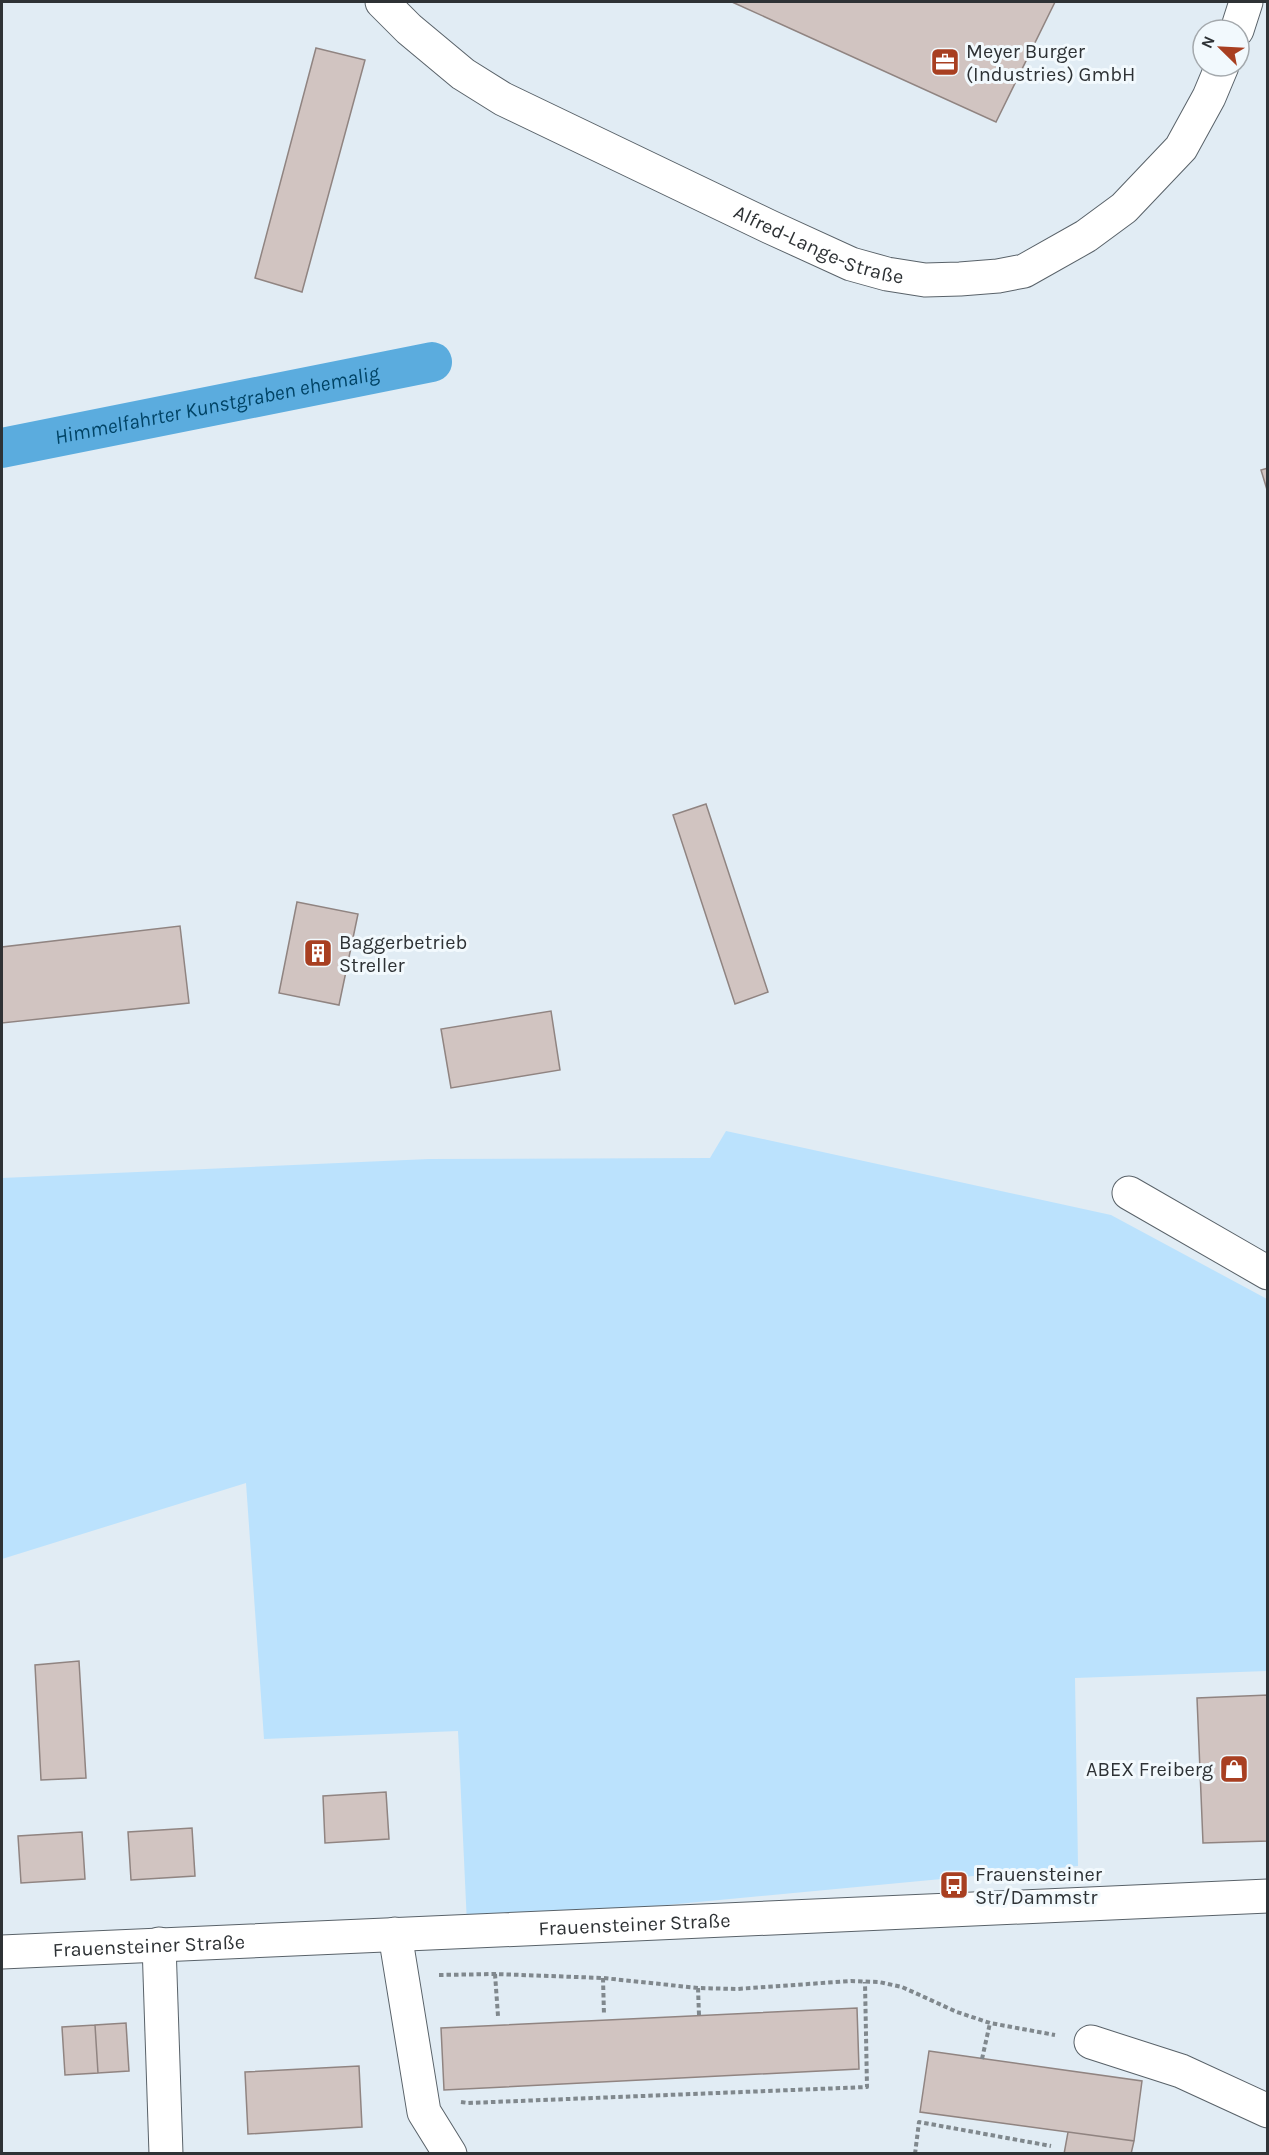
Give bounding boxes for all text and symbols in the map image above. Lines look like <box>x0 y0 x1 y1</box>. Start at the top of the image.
north arrow <box>1191 18 1251 78</box>
text: N <box>1197 33 1219 51</box>
place label: Meyer Burger (Industries) GmbH <box>966 40 1135 86</box>
office icon: Meyer Burger (Industries) GmbH <box>929 46 961 78</box>
street label: Alfred-Lange-Straße <box>730 200 905 288</box>
water label: Himmelfahrter Kunstgraben ehemalig <box>52 361 382 449</box>
place label: Baggerbetrieb Streller <box>339 931 467 977</box>
building icon: Baggerbetrieb Streller <box>302 937 334 969</box>
shop icon: ABEX Freiberg <box>1218 1753 1250 1785</box>
place label: ABEX Freiberg <box>1086 1758 1213 1781</box>
place label: Frauensteiner Str/Dammstr <box>975 1863 1103 1909</box>
bus stop icon: Frauensteiner Str/Dammstr <box>938 1869 970 1901</box>
street label: Frauensteiner Straße <box>538 1909 731 1940</box>
street label: Frauensteiner Straße <box>52 1930 245 1962</box>

